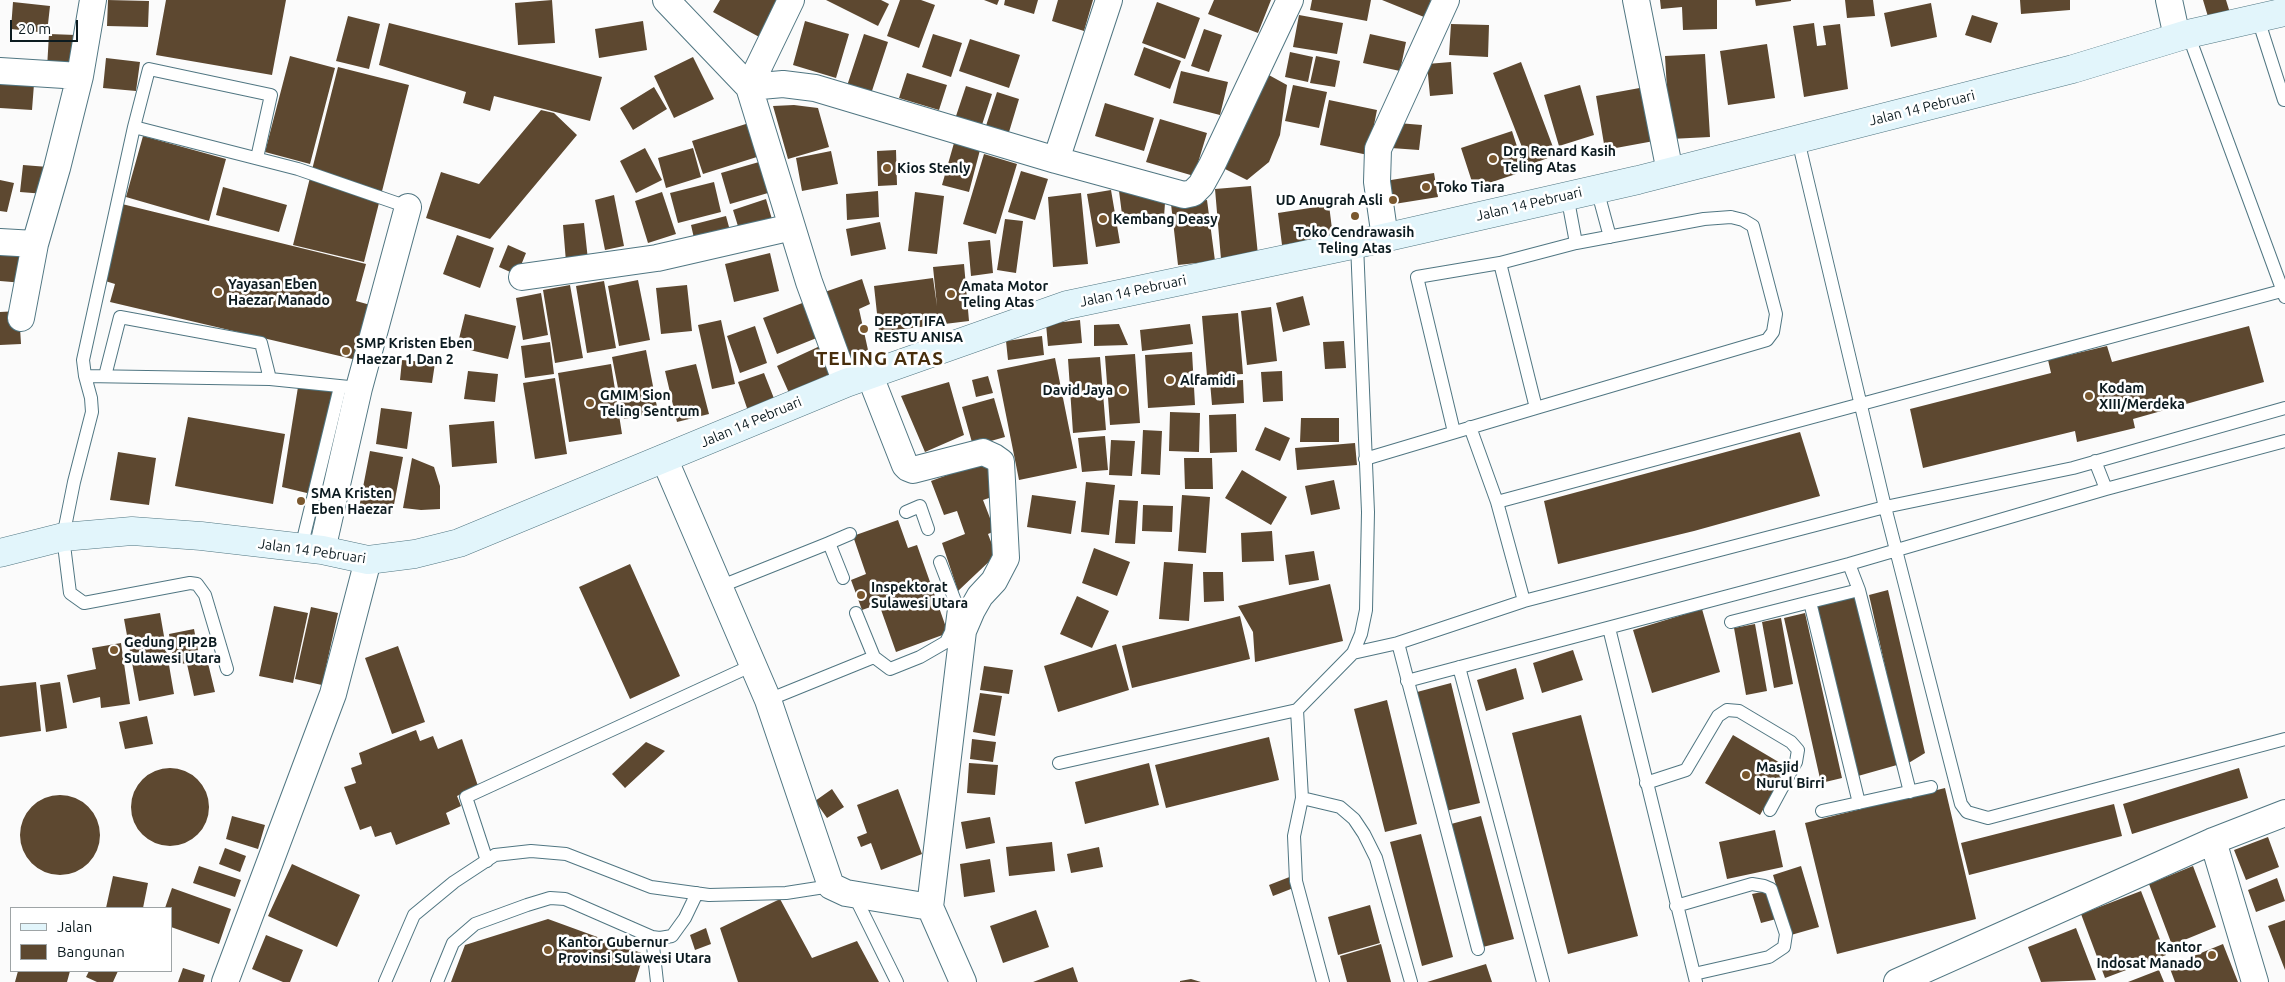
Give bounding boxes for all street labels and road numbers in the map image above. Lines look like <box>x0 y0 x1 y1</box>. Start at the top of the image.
street label: Jalan 14 Pebruari <box>1867 87 1977 129</box>
street label: Jalan 14 Pebruari <box>1474 184 1584 224</box>
street label: Jalan 14 Pebruari <box>1078 272 1188 310</box>
street label: Jalan 14 Pebruari <box>698 393 804 451</box>
street label: Jalan 14 Pebruari <box>257 535 367 567</box>

